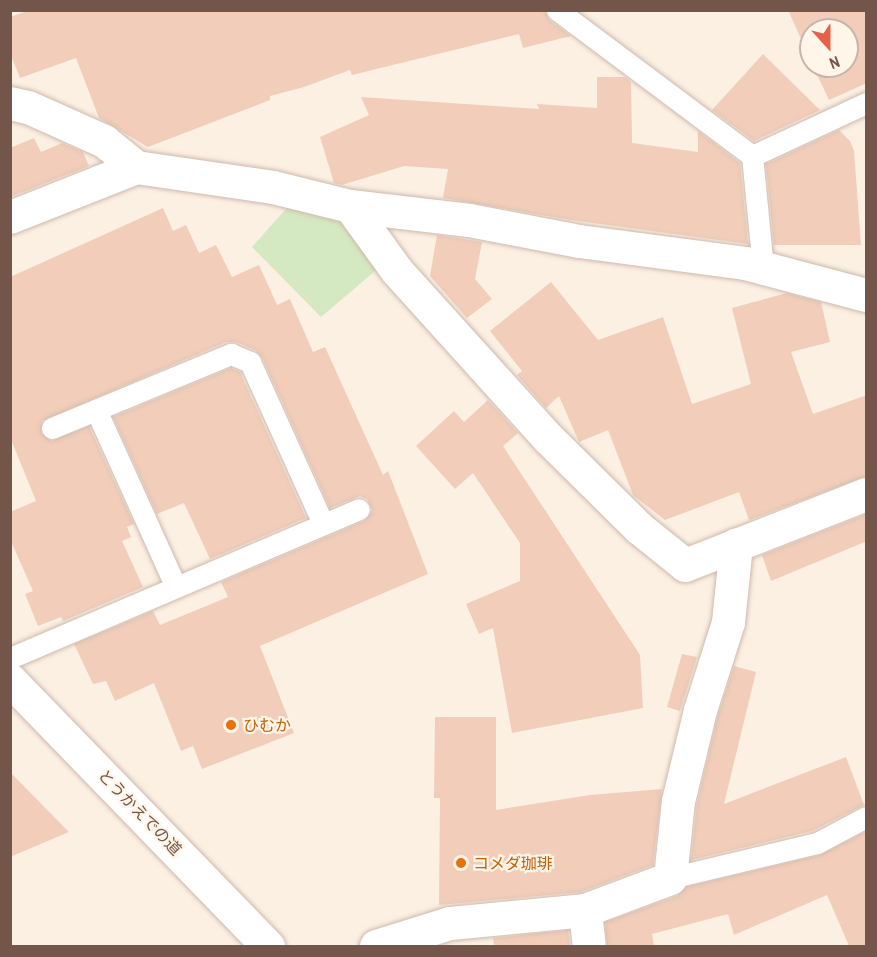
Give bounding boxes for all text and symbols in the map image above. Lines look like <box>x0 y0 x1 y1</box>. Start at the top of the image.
north arrow <box>799 18 859 78</box>
text: N <box>826 51 843 75</box>
place label: ひむか <box>243 715 291 735</box>
marker: ひむか <box>224 718 238 732</box>
street label: とうかえでの道 <box>94 765 186 859</box>
place label: コメダ珈琲 <box>473 853 553 873</box>
marker: コメダ珈琲 <box>454 856 468 870</box>

